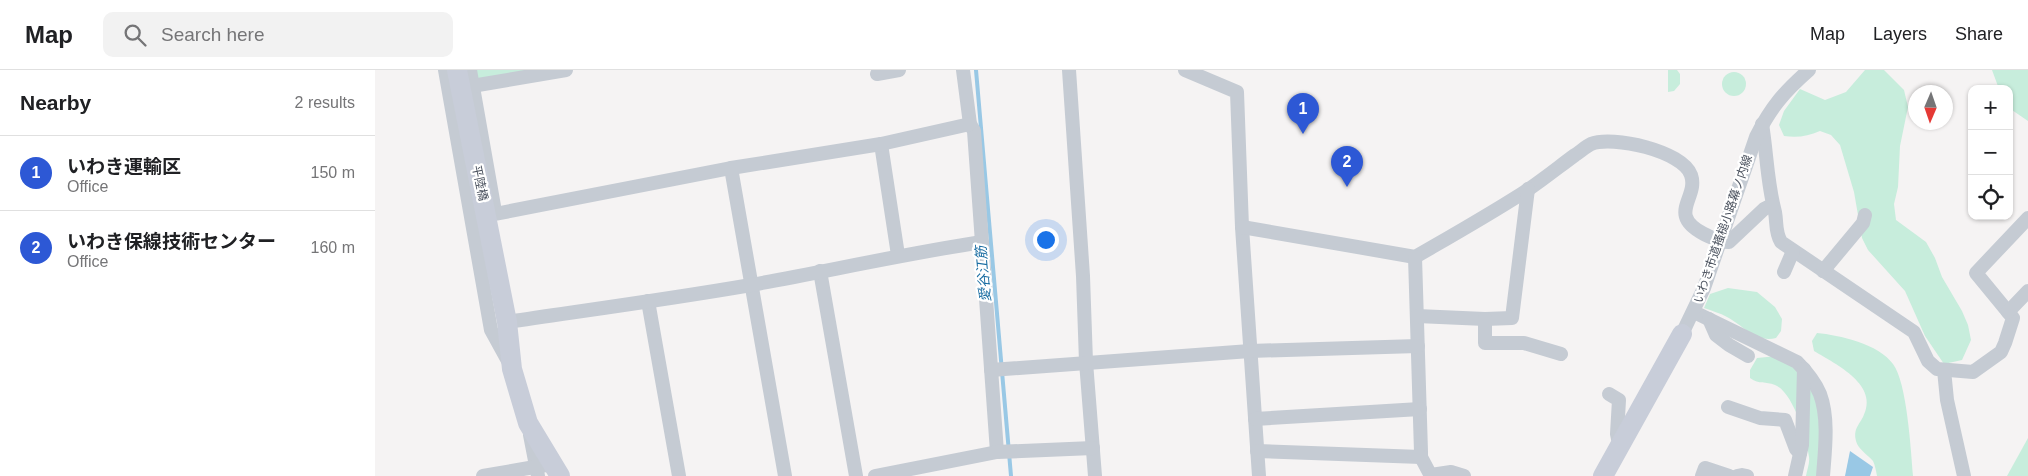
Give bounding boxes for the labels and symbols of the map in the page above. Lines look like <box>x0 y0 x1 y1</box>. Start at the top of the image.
north arrow <box>1908 85 1953 130</box>
pin: 1 <box>1287 93 1319 134</box>
pin: 2 <box>1331 146 1363 187</box>
street label: いわき市道搔槌小路幕ノ内線 <box>1691 153 1755 305</box>
street label: 平陸橋 <box>469 164 491 202</box>
your location <box>1033 227 1059 253</box>
water label: 愛谷江筋 <box>972 243 993 303</box>

